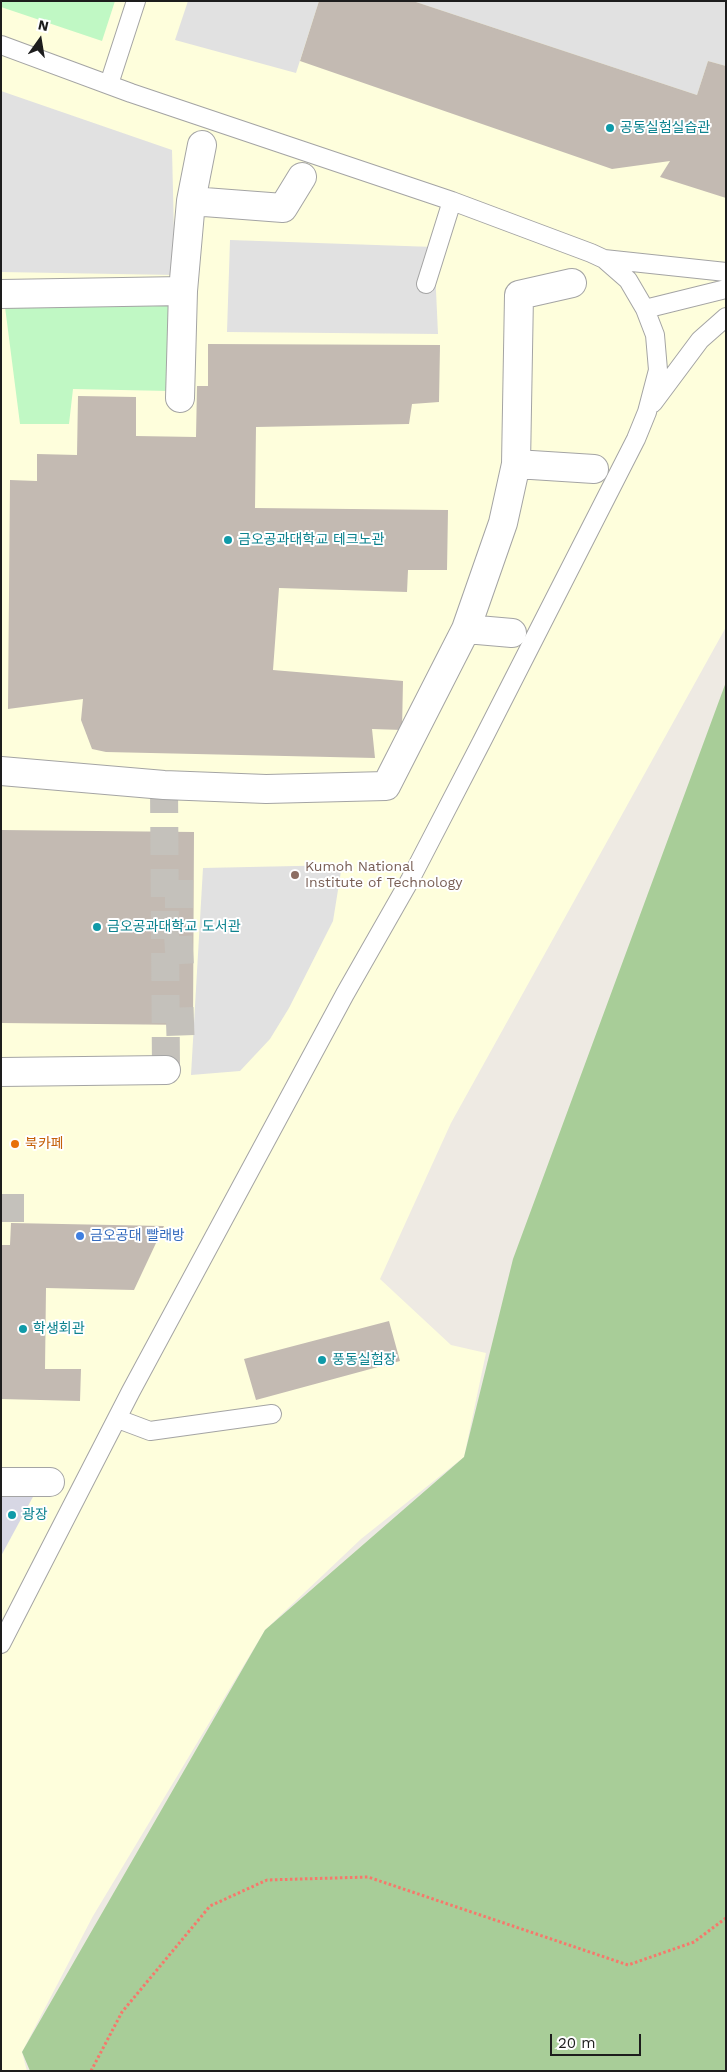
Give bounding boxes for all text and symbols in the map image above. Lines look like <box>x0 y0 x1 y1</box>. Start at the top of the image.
north arrow <box>15 15 65 65</box>
text: N <box>37 16 50 34</box>
place label: 공동실험실습관 <box>620 120 710 136</box>
marker: 공동실험실습관 <box>604 122 616 134</box>
place label: 금오공과대학교 테크노관 <box>238 532 384 548</box>
marker: 금오공과대학교 테크노관 <box>222 534 234 546</box>
place label: Kumoh National Institute of Technology <box>305 859 462 892</box>
marker: Kumoh National Institute of Technology <box>289 869 301 881</box>
place label: 금오공과대학교 도서관 <box>107 919 241 935</box>
marker: 금오공과대학교 도서관 <box>91 921 103 933</box>
place label: 북카페 <box>25 1136 64 1152</box>
marker: 북카페 <box>9 1138 21 1150</box>
place label: 금오공대 빨래방 <box>90 1228 185 1244</box>
marker: 금오공대 빨래방 <box>74 1230 86 1242</box>
place label: 학생회관 <box>33 1321 85 1337</box>
marker: 학생회관 <box>17 1323 29 1335</box>
place label: 풍동실험장 <box>332 1352 396 1368</box>
marker: 풍동실험장 <box>316 1354 328 1366</box>
place label: 광장 <box>22 1507 48 1523</box>
marker: 광장 <box>6 1509 18 1521</box>
scale bar <box>552 2024 643 2056</box>
text: 20 m <box>558 2034 596 2052</box>

